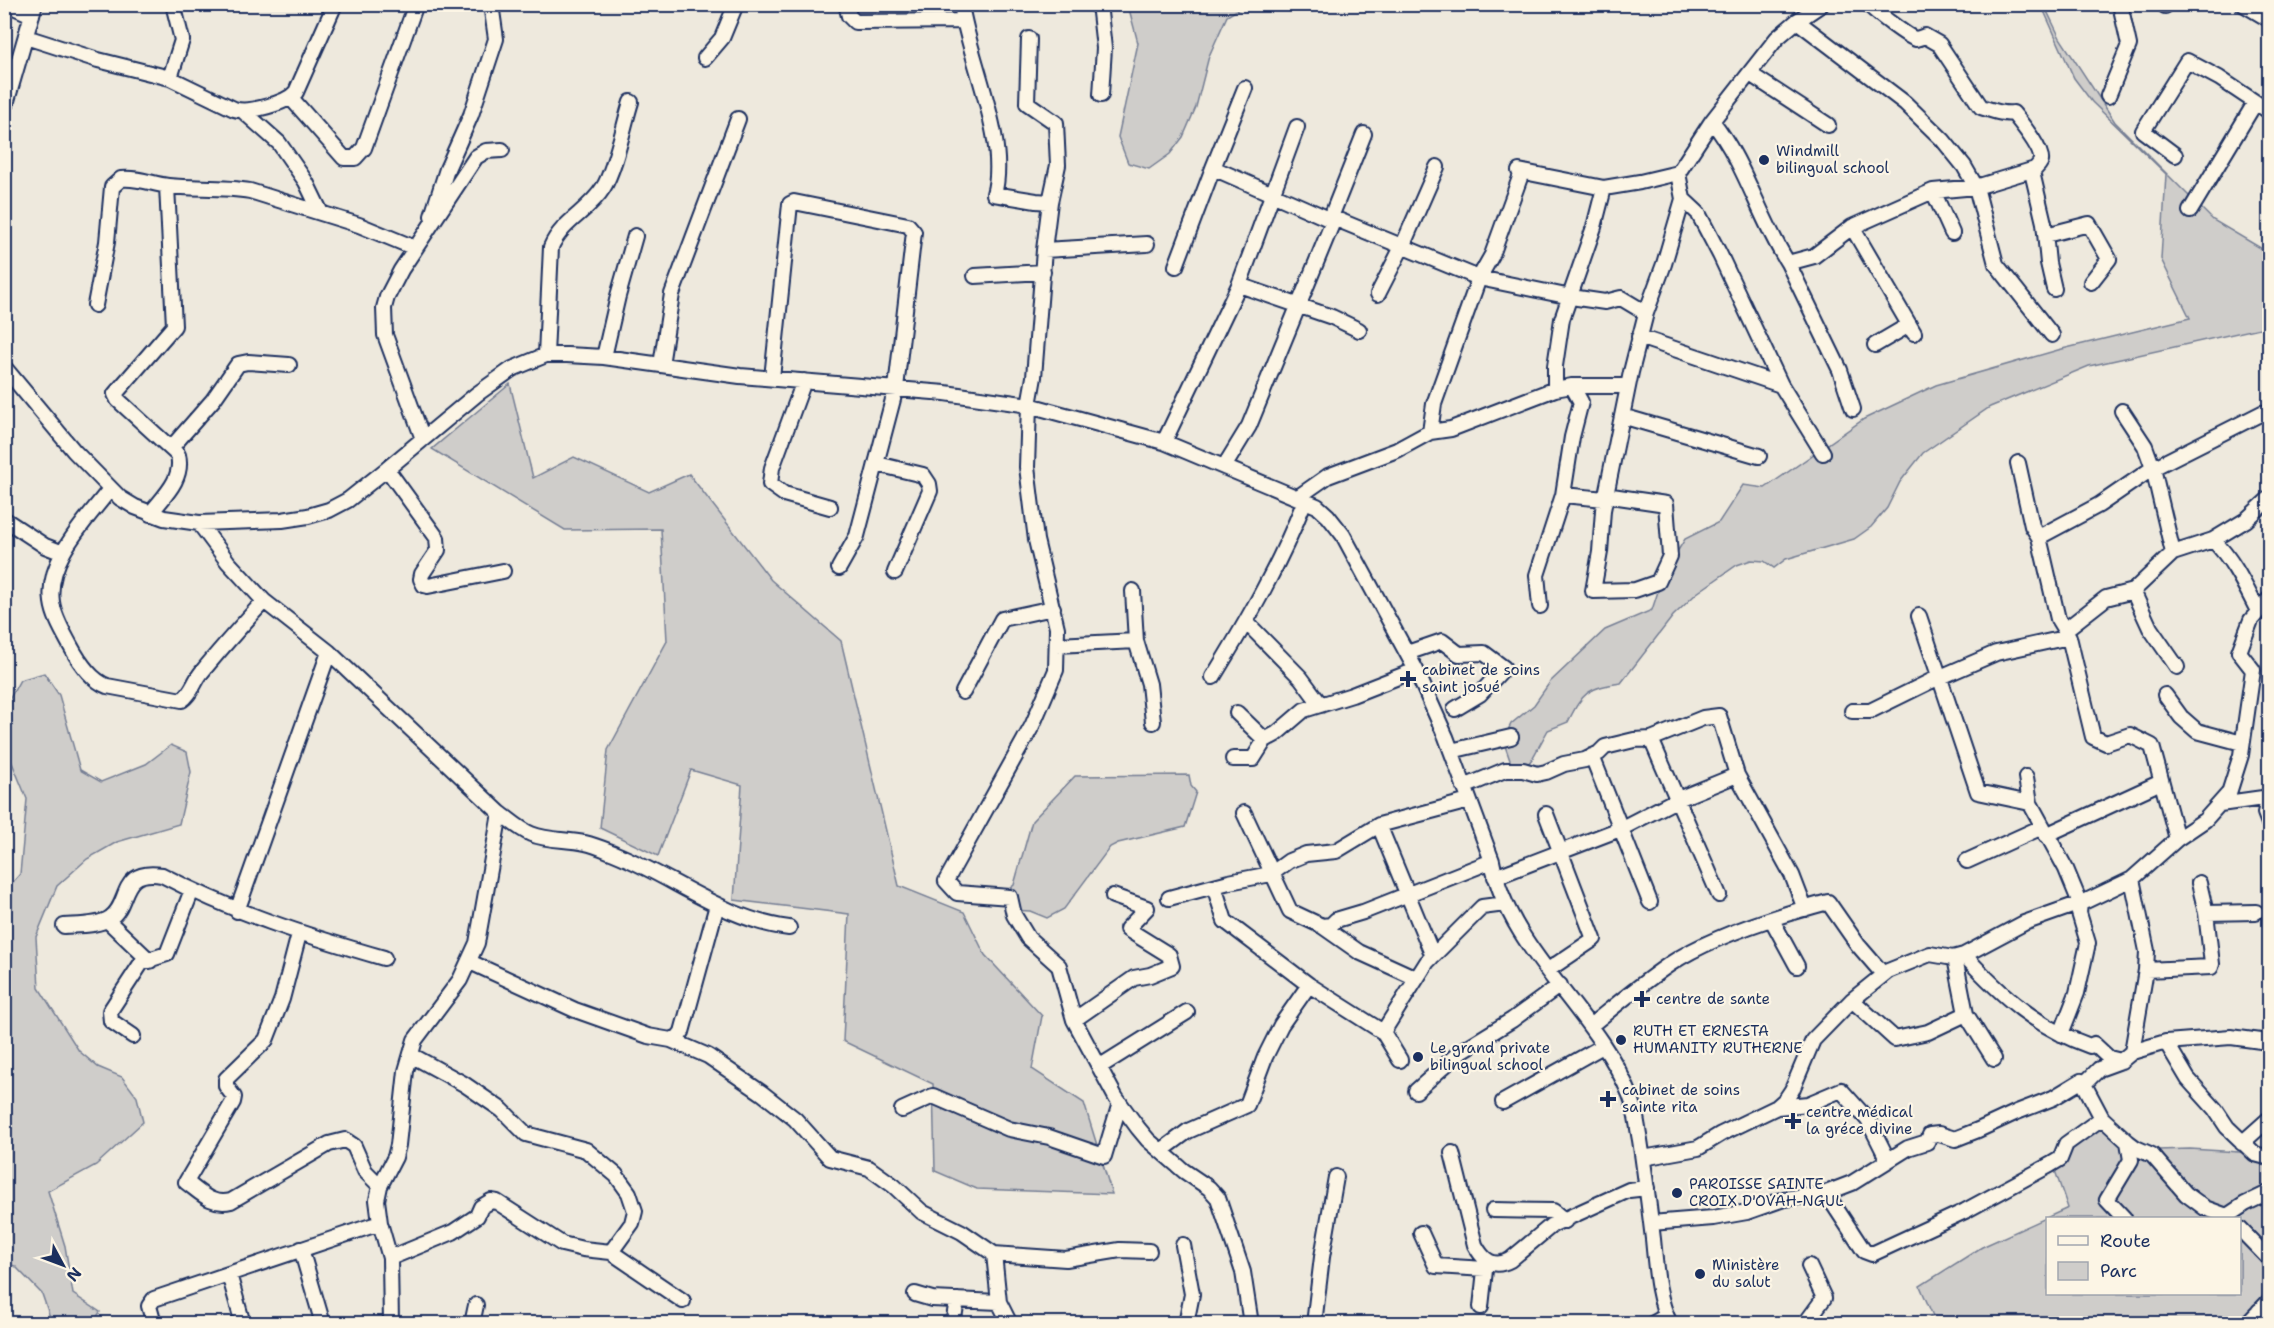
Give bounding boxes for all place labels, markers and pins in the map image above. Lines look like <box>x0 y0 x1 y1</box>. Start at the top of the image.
place label: Windmill bilingual school <box>1776 141 1890 178</box>
marker: Windmill bilingual school <box>1757 153 1771 167</box>
place label: cabinet de soins saint josué <box>1422 660 1540 697</box>
marker: cabinet de soins saint josué <box>1399 670 1417 688</box>
place label: centre de sante <box>1656 989 1770 1009</box>
marker: centre de sante <box>1633 990 1651 1008</box>
place label: RUTH ET ERNESTA HUMANITY RUTHERNE <box>1633 1021 1803 1058</box>
marker: RUTH ET ERNESTA HUMANITY RUTHERNE <box>1614 1033 1628 1047</box>
place label: Le grand private bilingual school <box>1430 1038 1550 1075</box>
marker: Le grand private bilingual school <box>1411 1050 1425 1064</box>
place label: cabinet de soins sainte rita <box>1622 1080 1740 1117</box>
marker: cabinet de soins sainte rita <box>1599 1090 1617 1108</box>
place label: centre médical la gréce divine <box>1806 1102 1913 1139</box>
marker: centre médical la gréce divine <box>1784 1112 1802 1130</box>
place label: PAROISSE SAINTE CROIX D'OVAH-NGUL <box>1689 1174 1843 1211</box>
marker: PAROISSE SAINTE CROIX D'OVAH-NGUL <box>1670 1186 1684 1200</box>
place label: Ministère du salut <box>1712 1255 1780 1292</box>
marker: Ministère du salut <box>1693 1267 1707 1281</box>

